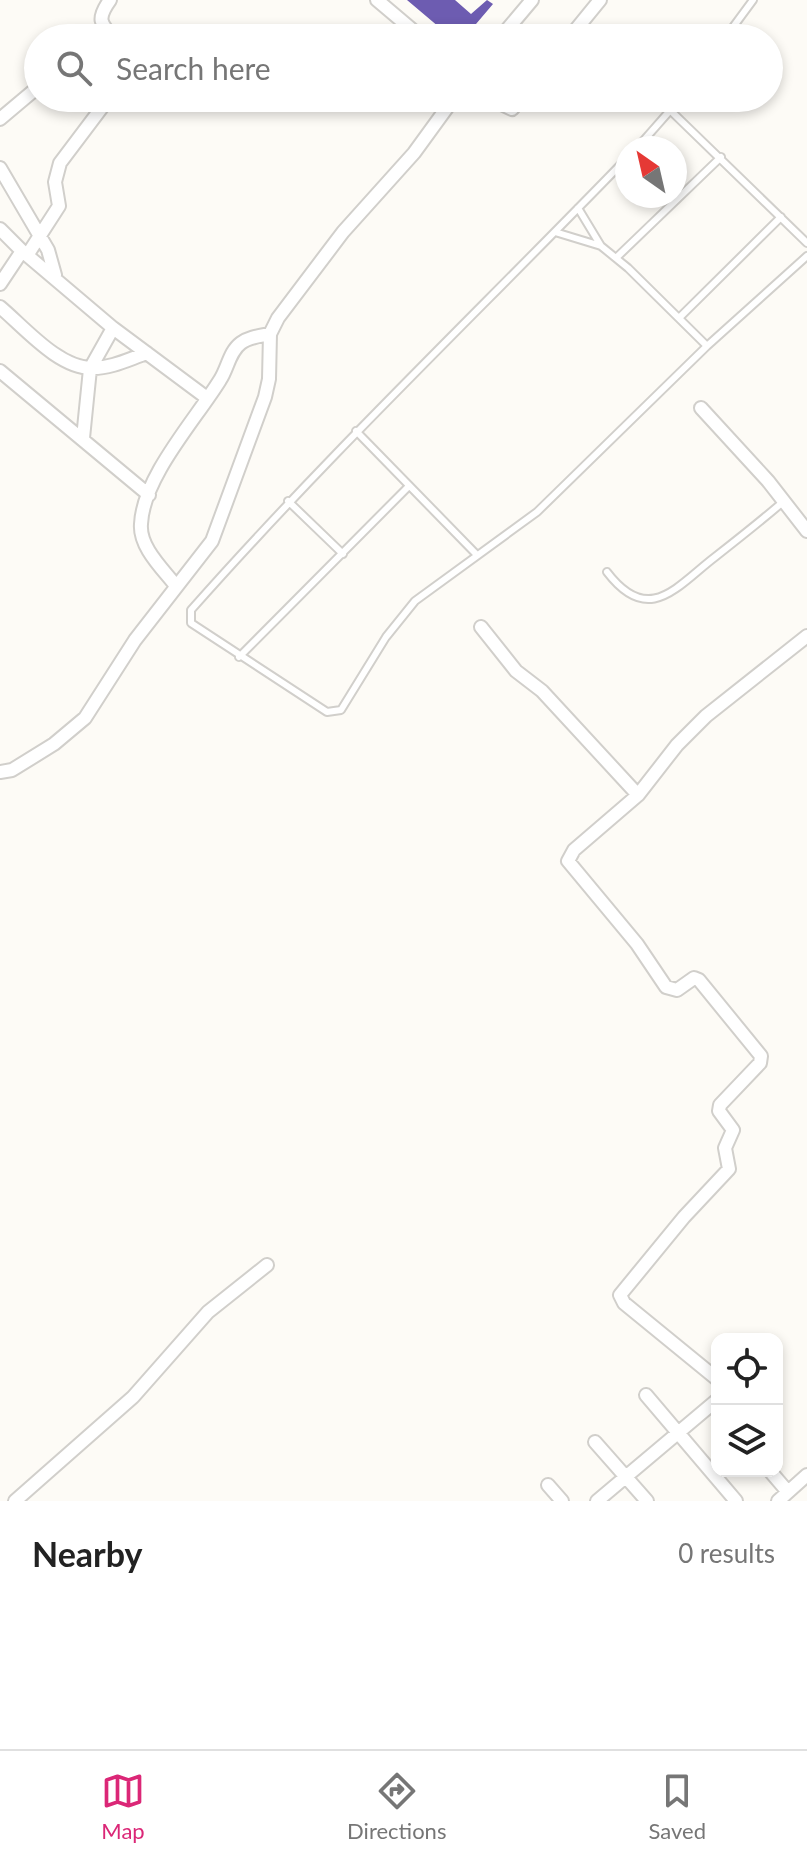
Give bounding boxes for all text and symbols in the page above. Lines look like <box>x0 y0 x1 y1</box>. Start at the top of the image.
search box <box>24 24 783 112</box>
icon: search <box>52 46 96 90</box>
text: Search here <box>116 50 271 86</box>
north arrow <box>615 136 687 208</box>
map controls <box>711 1333 783 1477</box>
button: locate <box>711 1333 783 1405</box>
button: layers <box>711 1405 783 1477</box>
text: Nearby <box>32 1533 143 1574</box>
text: 0 results <box>678 1537 775 1569</box>
tab: Map <box>101 1769 145 1844</box>
tab: Directions <box>347 1769 446 1844</box>
tab: Saved <box>648 1769 706 1844</box>

